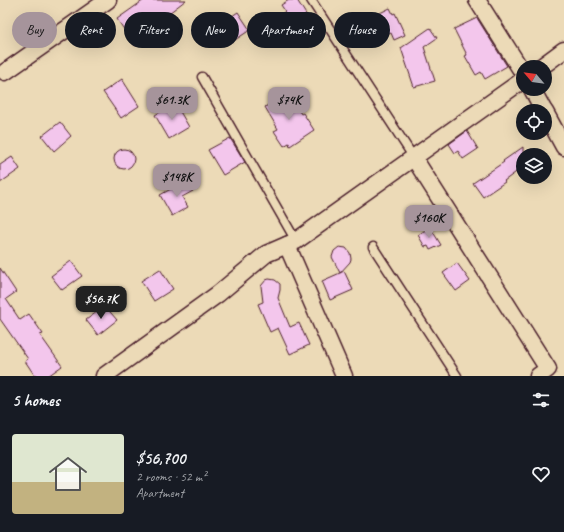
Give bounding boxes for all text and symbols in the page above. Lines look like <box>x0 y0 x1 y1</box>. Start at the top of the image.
chip: Buy <box>12 12 57 48</box>
chip: Rent <box>65 12 116 48</box>
chip: Filters <box>124 12 183 48</box>
chip: New <box>191 12 239 48</box>
chip: Apartment <box>247 12 326 48</box>
chip: House <box>334 12 390 48</box>
north arrow <box>516 60 552 96</box>
map controls <box>516 60 552 184</box>
pin: $61.3K <box>139 87 205 121</box>
pin: $74K <box>265 87 313 121</box>
text: $61.3K <box>156 92 188 108</box>
text: $74K <box>277 92 301 108</box>
button: locate <box>516 104 552 140</box>
button: layers <box>516 148 552 184</box>
pin: $148K <box>149 164 205 198</box>
text: $148K <box>162 169 192 185</box>
pin: $160K <box>401 205 457 239</box>
text: $160K <box>414 210 444 226</box>
pin: $56.7K <box>68 286 134 320</box>
text: $56.7K <box>85 291 117 307</box>
icon: filters <box>530 389 552 411</box>
text: 5 homes <box>12 390 60 411</box>
text: $56,700 <box>136 448 185 469</box>
icon: home <box>44 450 92 498</box>
icon: heart <box>530 463 552 485</box>
text: 2 rooms · 52 m² <box>136 469 206 485</box>
text: Apartment <box>136 485 184 501</box>

